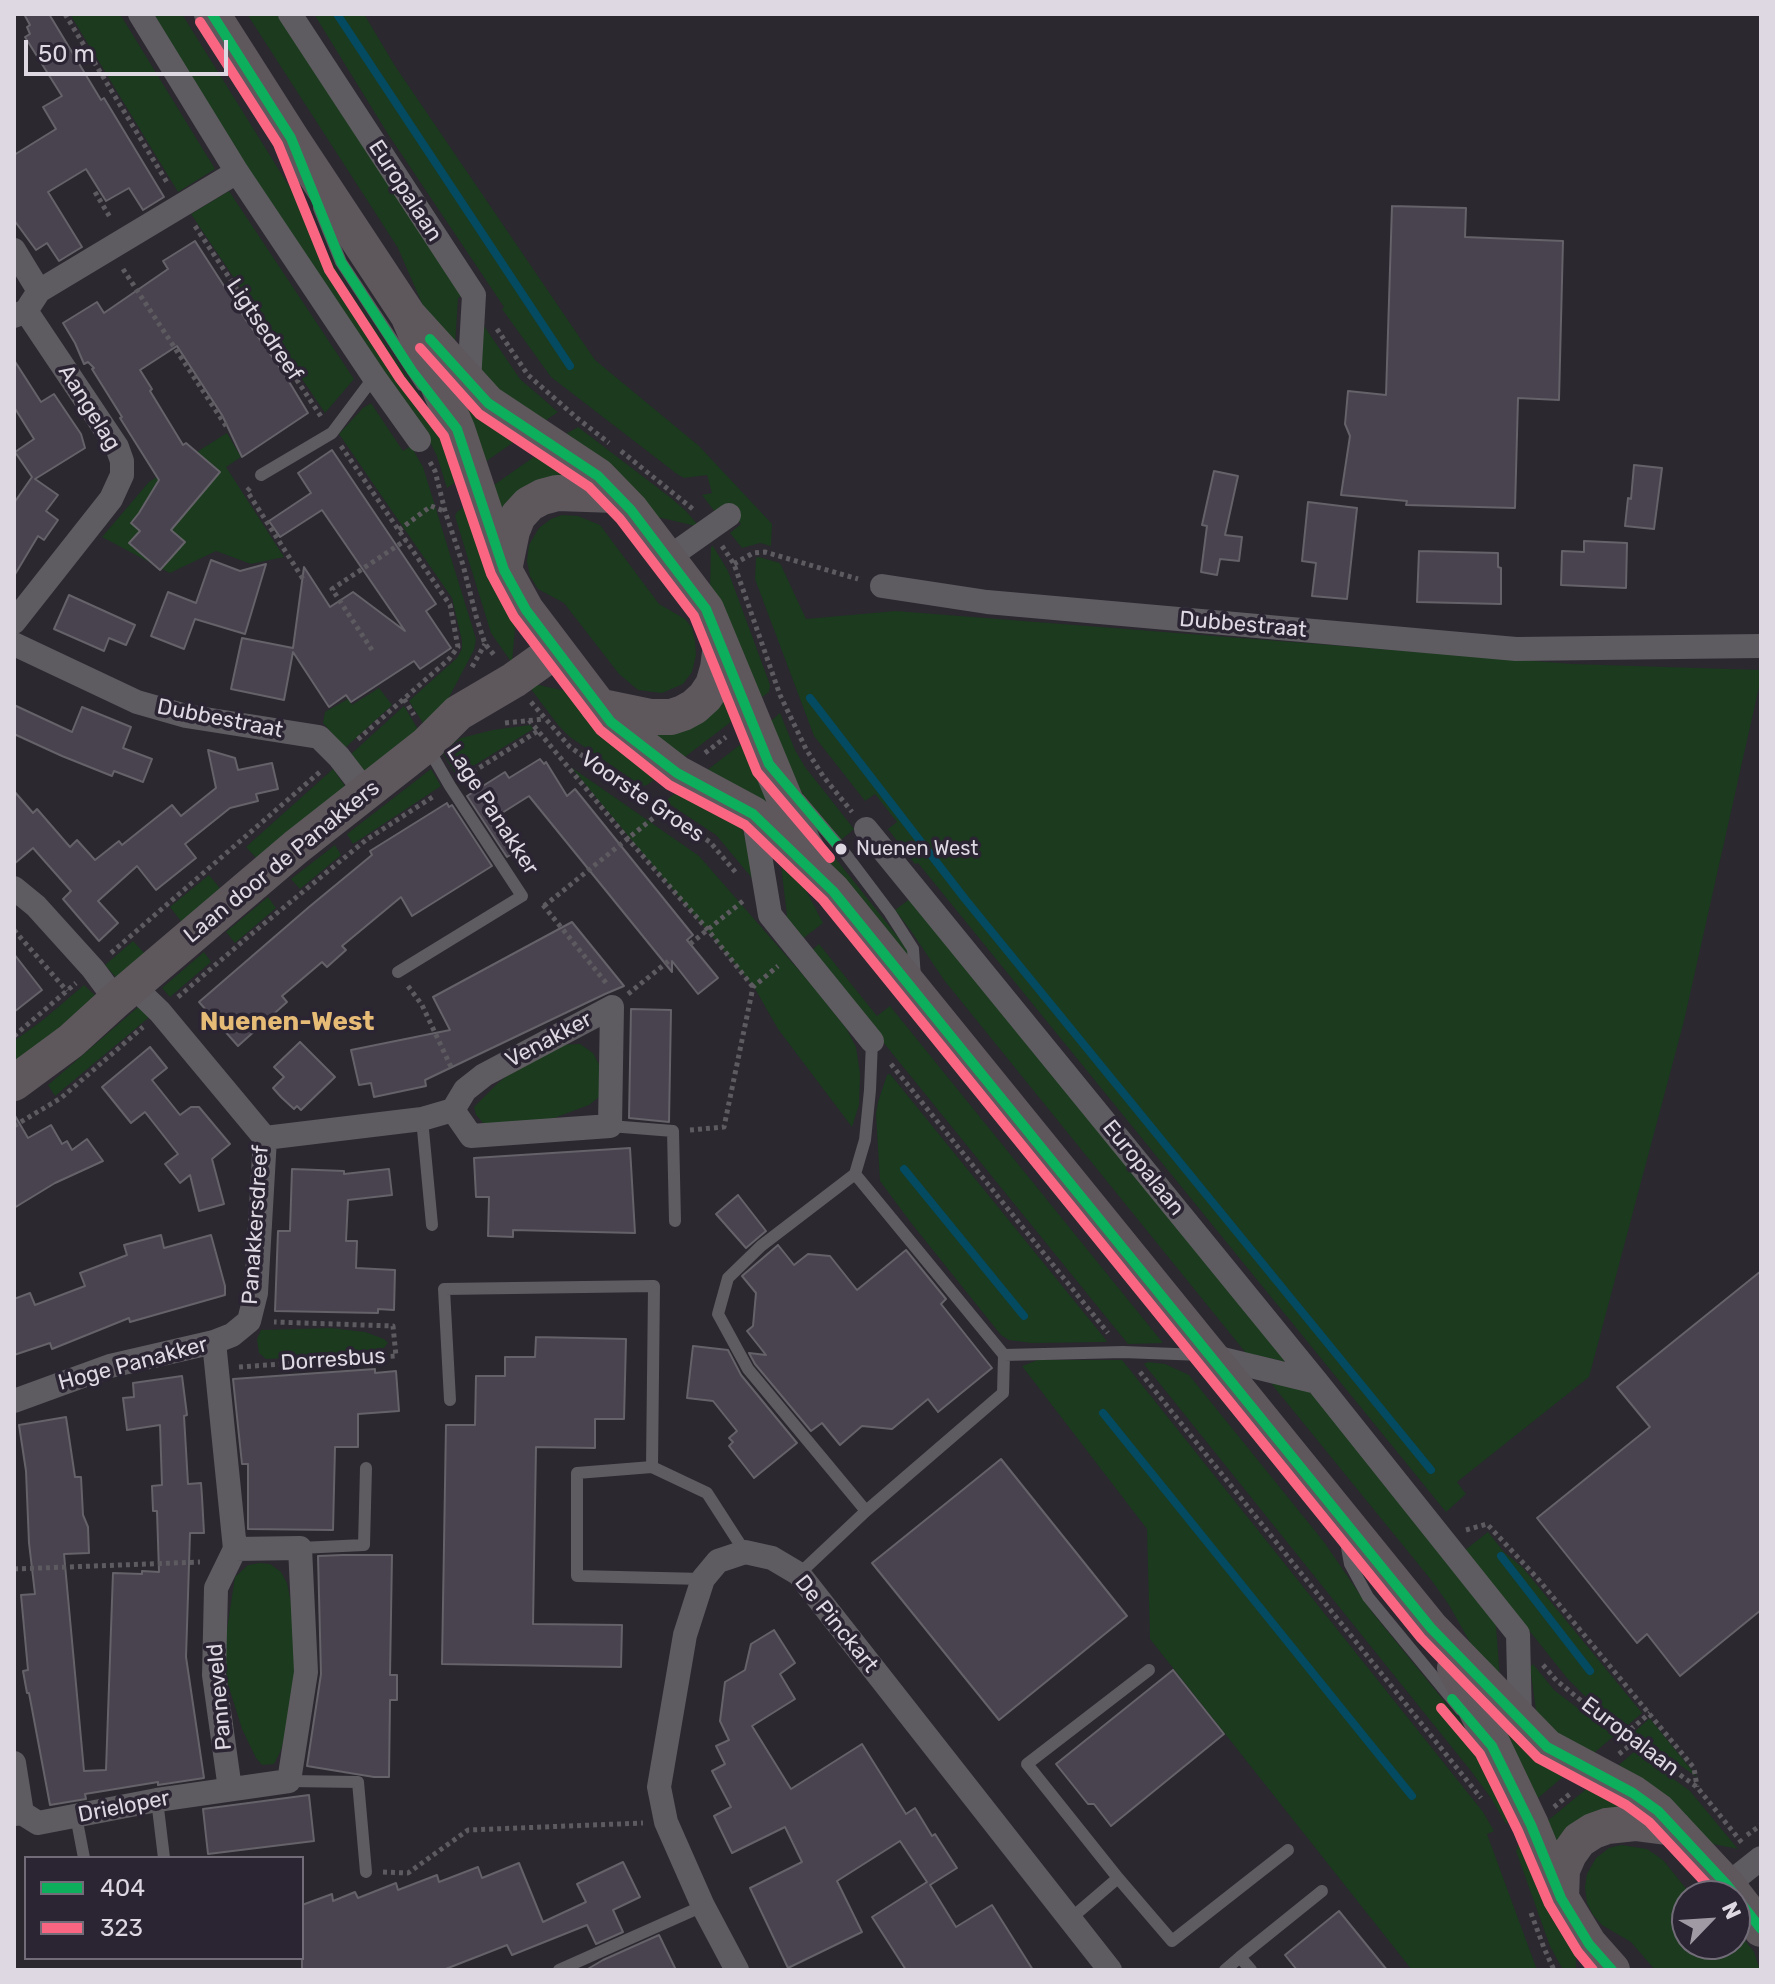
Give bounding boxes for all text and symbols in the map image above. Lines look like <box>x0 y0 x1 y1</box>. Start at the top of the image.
scale bar <box>28 24 232 74</box>
text: 50 m <box>38 40 95 68</box>
street label: Europalaan <box>362 135 448 247</box>
street label: Ligtsedreef <box>220 274 308 386</box>
street label: Aangelag <box>52 360 126 456</box>
street label: Dubbestraat <box>1178 606 1308 644</box>
street label: Dubbestraat <box>155 694 285 744</box>
street label: Lage Panakker <box>440 740 544 880</box>
street label: Voorste Groes <box>575 746 709 848</box>
street label: Laan door de Panakkers <box>179 775 385 949</box>
place label: Nuenen West <box>856 837 978 861</box>
marker: Nuenen West <box>833 841 849 857</box>
district label: Nuenen-West <box>200 1006 374 1038</box>
street label: Venakker <box>501 1006 597 1074</box>
street label: Europalaan <box>1096 1115 1190 1221</box>
street label: Panakkersdreef <box>237 1144 275 1306</box>
street label: Hoge Panakker <box>55 1331 211 1397</box>
street label: Dorresbus <box>280 1343 386 1377</box>
street label: De Pinckart <box>789 1570 883 1678</box>
street label: Panneveld <box>202 1642 238 1752</box>
street label: Europalaan <box>1576 1692 1684 1782</box>
street label: Drieloper <box>76 1785 172 1829</box>
legend <box>24 1856 304 1960</box>
text: 404 <box>100 1874 145 1902</box>
north arrow <box>1671 1880 1751 1960</box>
text: N <box>1716 1898 1747 1923</box>
text: 323 <box>100 1914 143 1942</box>

